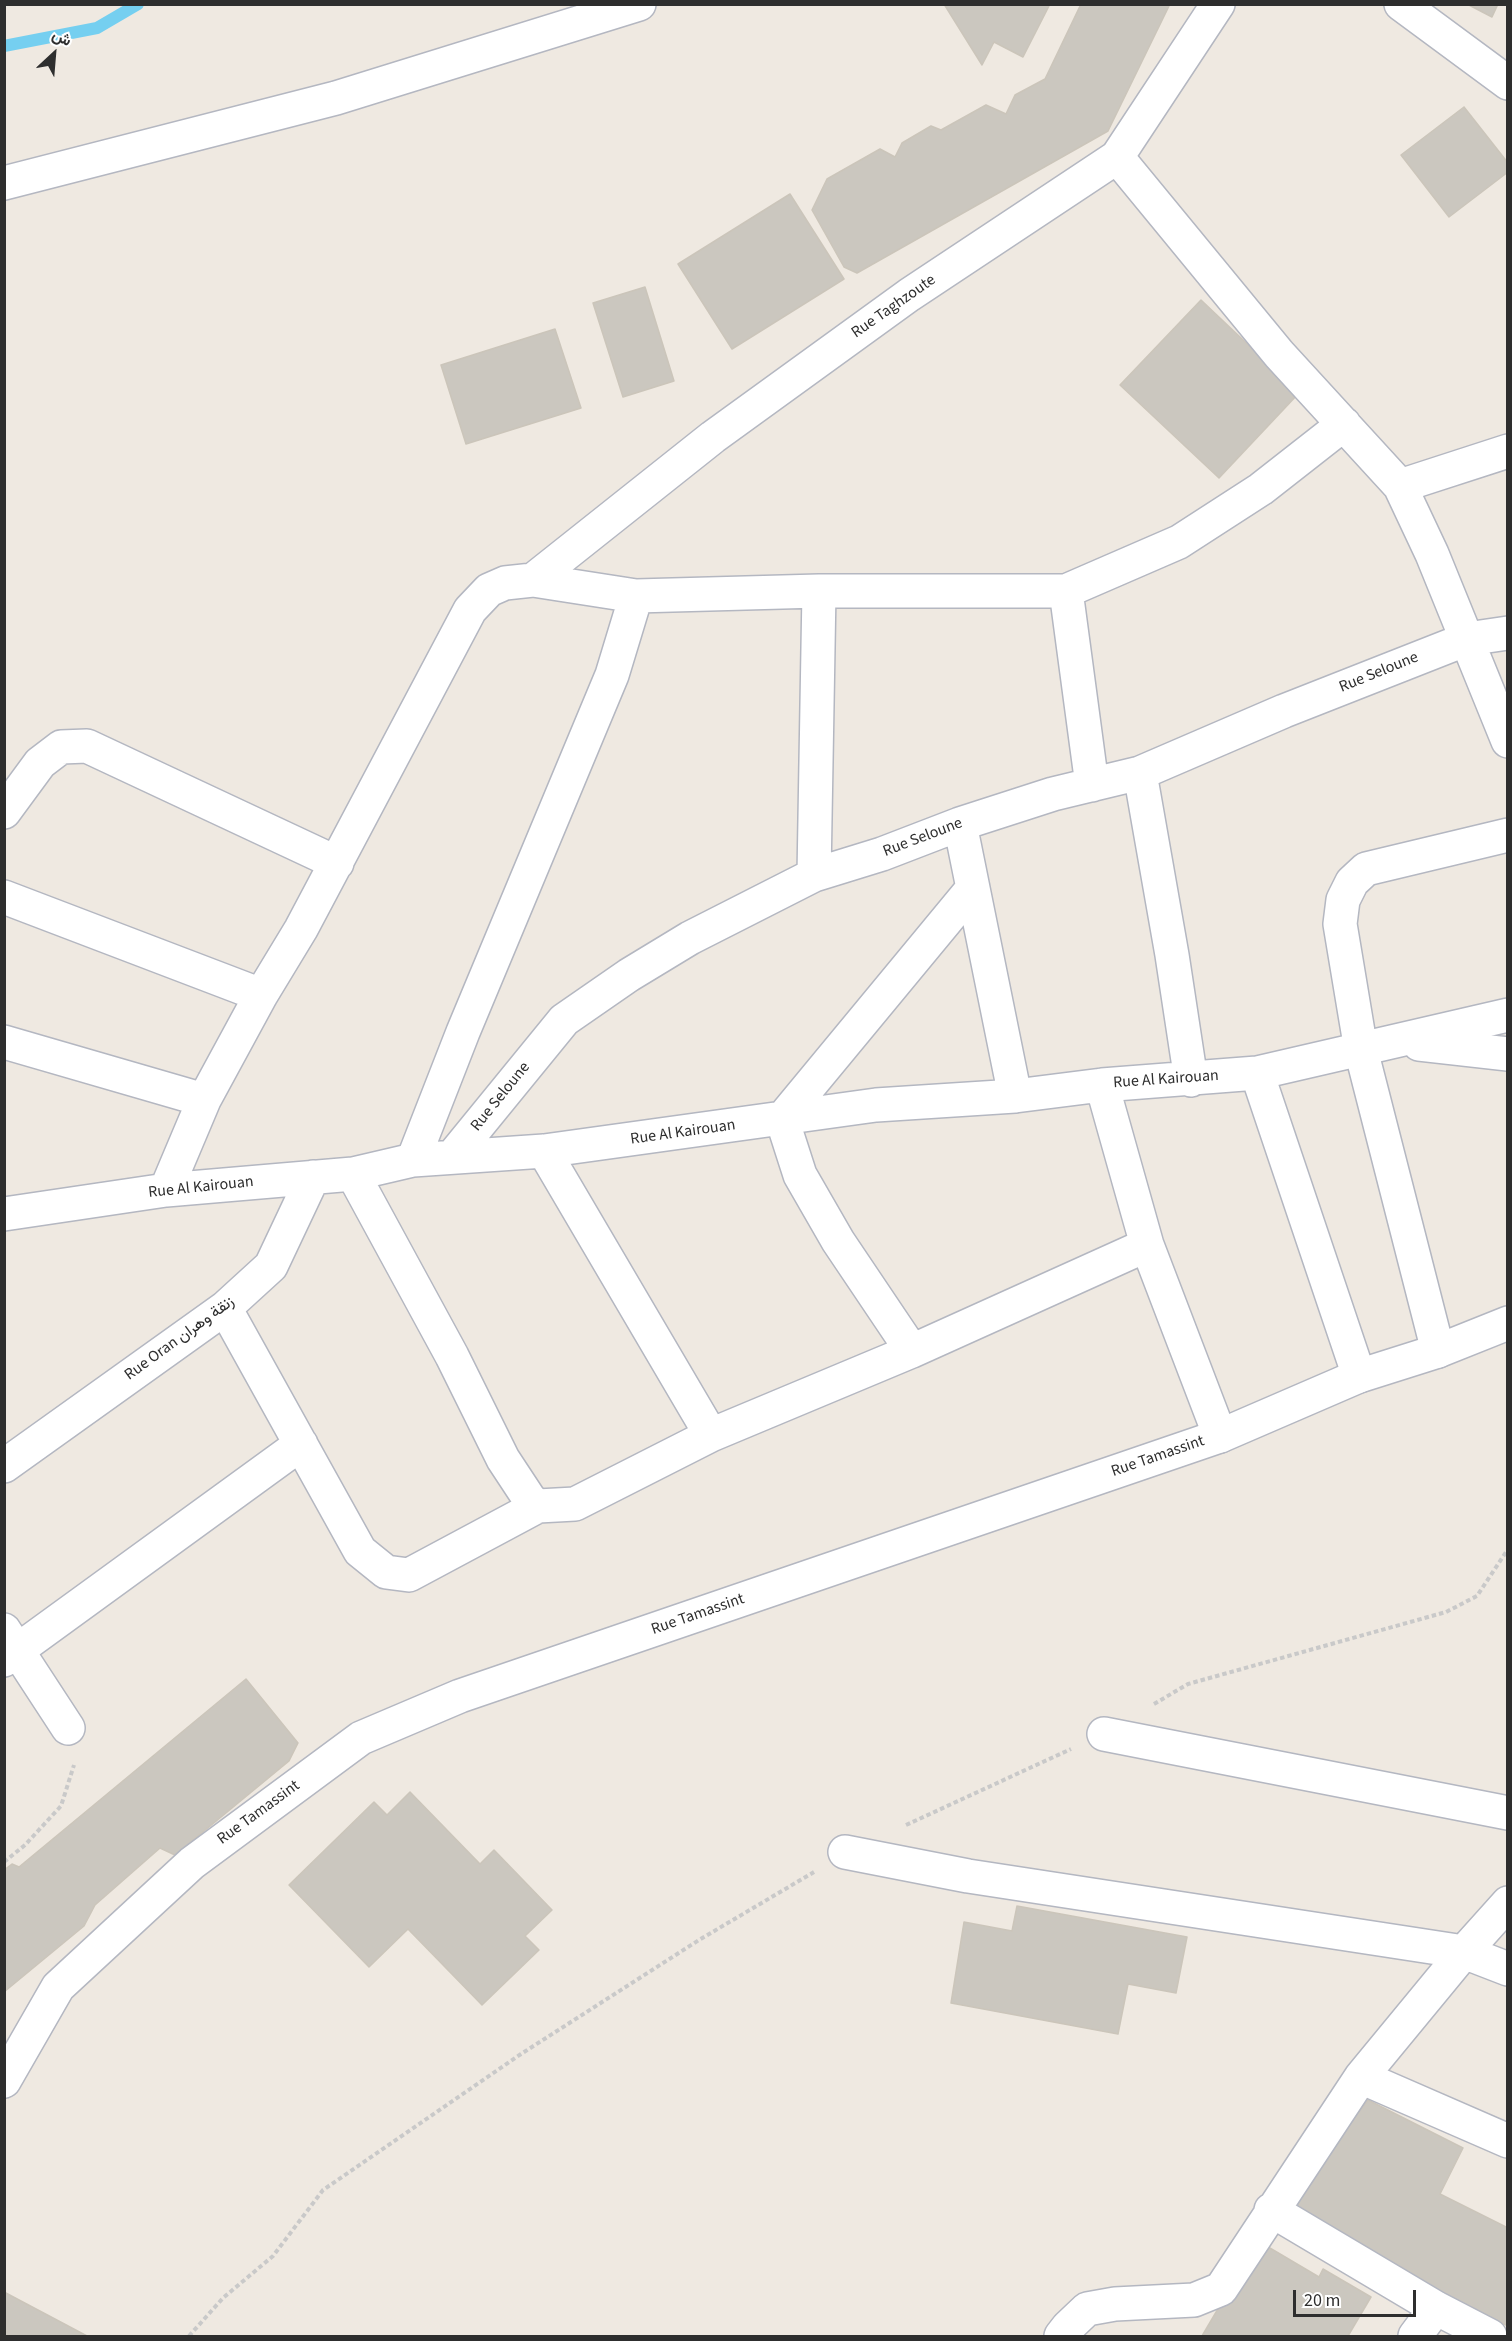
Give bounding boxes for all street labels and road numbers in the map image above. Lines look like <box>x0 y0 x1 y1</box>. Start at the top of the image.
street label: Rue Taghzoute <box>848 271 940 343</box>
street label: Rue Seloune <box>1337 648 1421 698</box>
street label: Rue Seloune <box>881 814 965 862</box>
street label: Rue Seloune <box>467 1058 535 1136</box>
street label: Rue Al Kairouan <box>1113 1067 1219 1093</box>
street label: Rue Al Kairouan <box>629 1116 737 1150</box>
street label: Rue Al Kairouan <box>147 1173 255 1203</box>
street label: Rue Oran زنقة وهران <box>121 1293 239 1385</box>
street label: Rue Tamassint <box>1109 1432 1207 1482</box>
street label: Rue Tamassint <box>649 1590 747 1640</box>
street label: Rue Tamassint <box>214 1777 304 1849</box>

